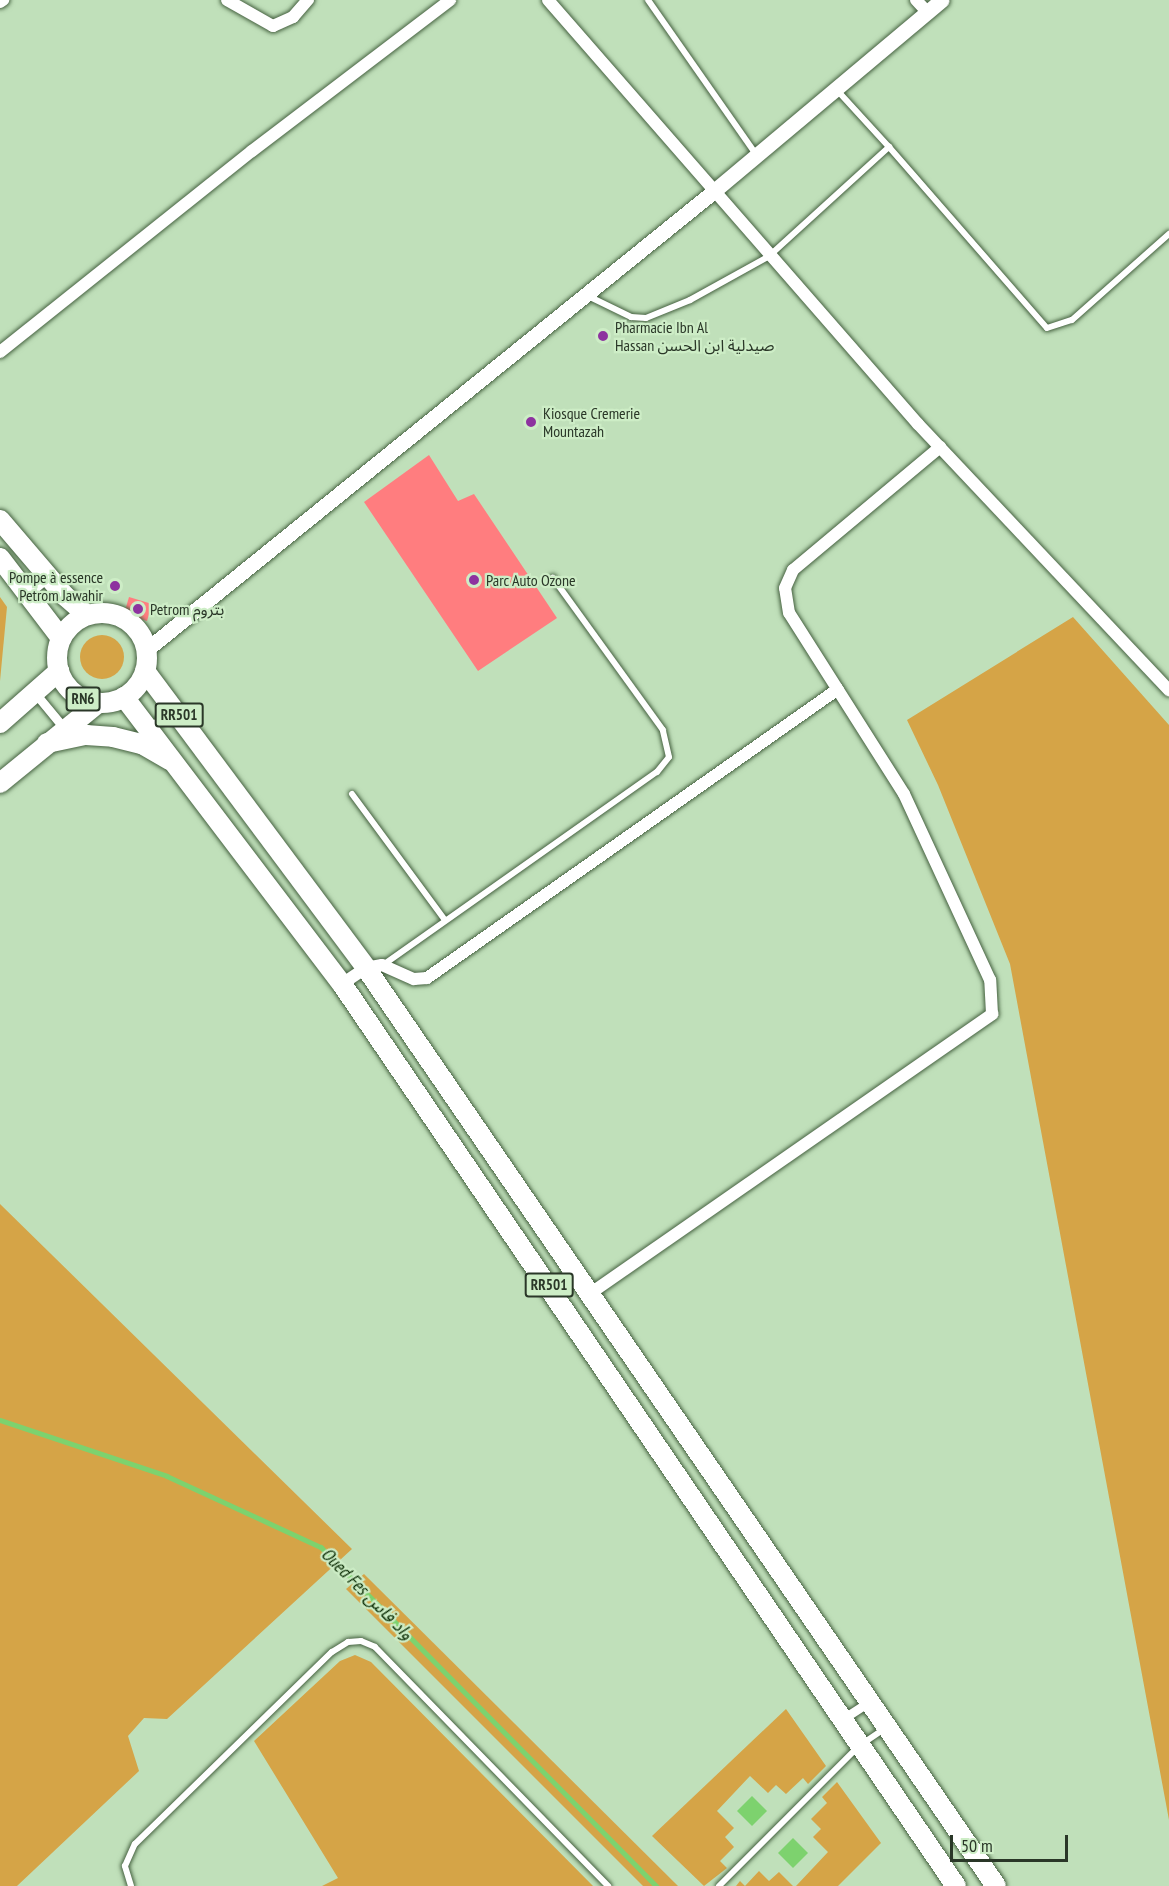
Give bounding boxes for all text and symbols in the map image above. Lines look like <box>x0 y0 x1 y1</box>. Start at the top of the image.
place label: Pharmacie Ibn Al Hassan صيدلية ابن الحسن <box>615 317 774 355</box>
marker: Pharmacie Ibn Al Hassan صيدلية ابن الحسن <box>596 329 610 343</box>
place label: Kiosque Cremerie Mountazah <box>543 403 640 441</box>
marker: Kiosque Cremerie Mountazah <box>524 415 538 429</box>
place label: Pompe à essence Petrom Jawahir <box>9 567 103 605</box>
place label: Parc Auto Ozone <box>486 570 576 590</box>
marker: Parc Auto Ozone <box>467 573 481 587</box>
marker: Pompe à essence Petrom Jawahir <box>108 579 122 593</box>
place label: Petrom بتروم <box>150 599 224 619</box>
marker: Petrom بتروم <box>131 602 145 616</box>
road number: RN6 <box>65 687 101 711</box>
road number: RR501 <box>154 703 204 727</box>
road number: RR501 <box>524 1273 574 1297</box>
water label: Oued Fes واد فاس <box>316 1543 418 1645</box>
scale bar <box>953 1823 1072 1861</box>
text: 50 m <box>961 1834 993 1857</box>

